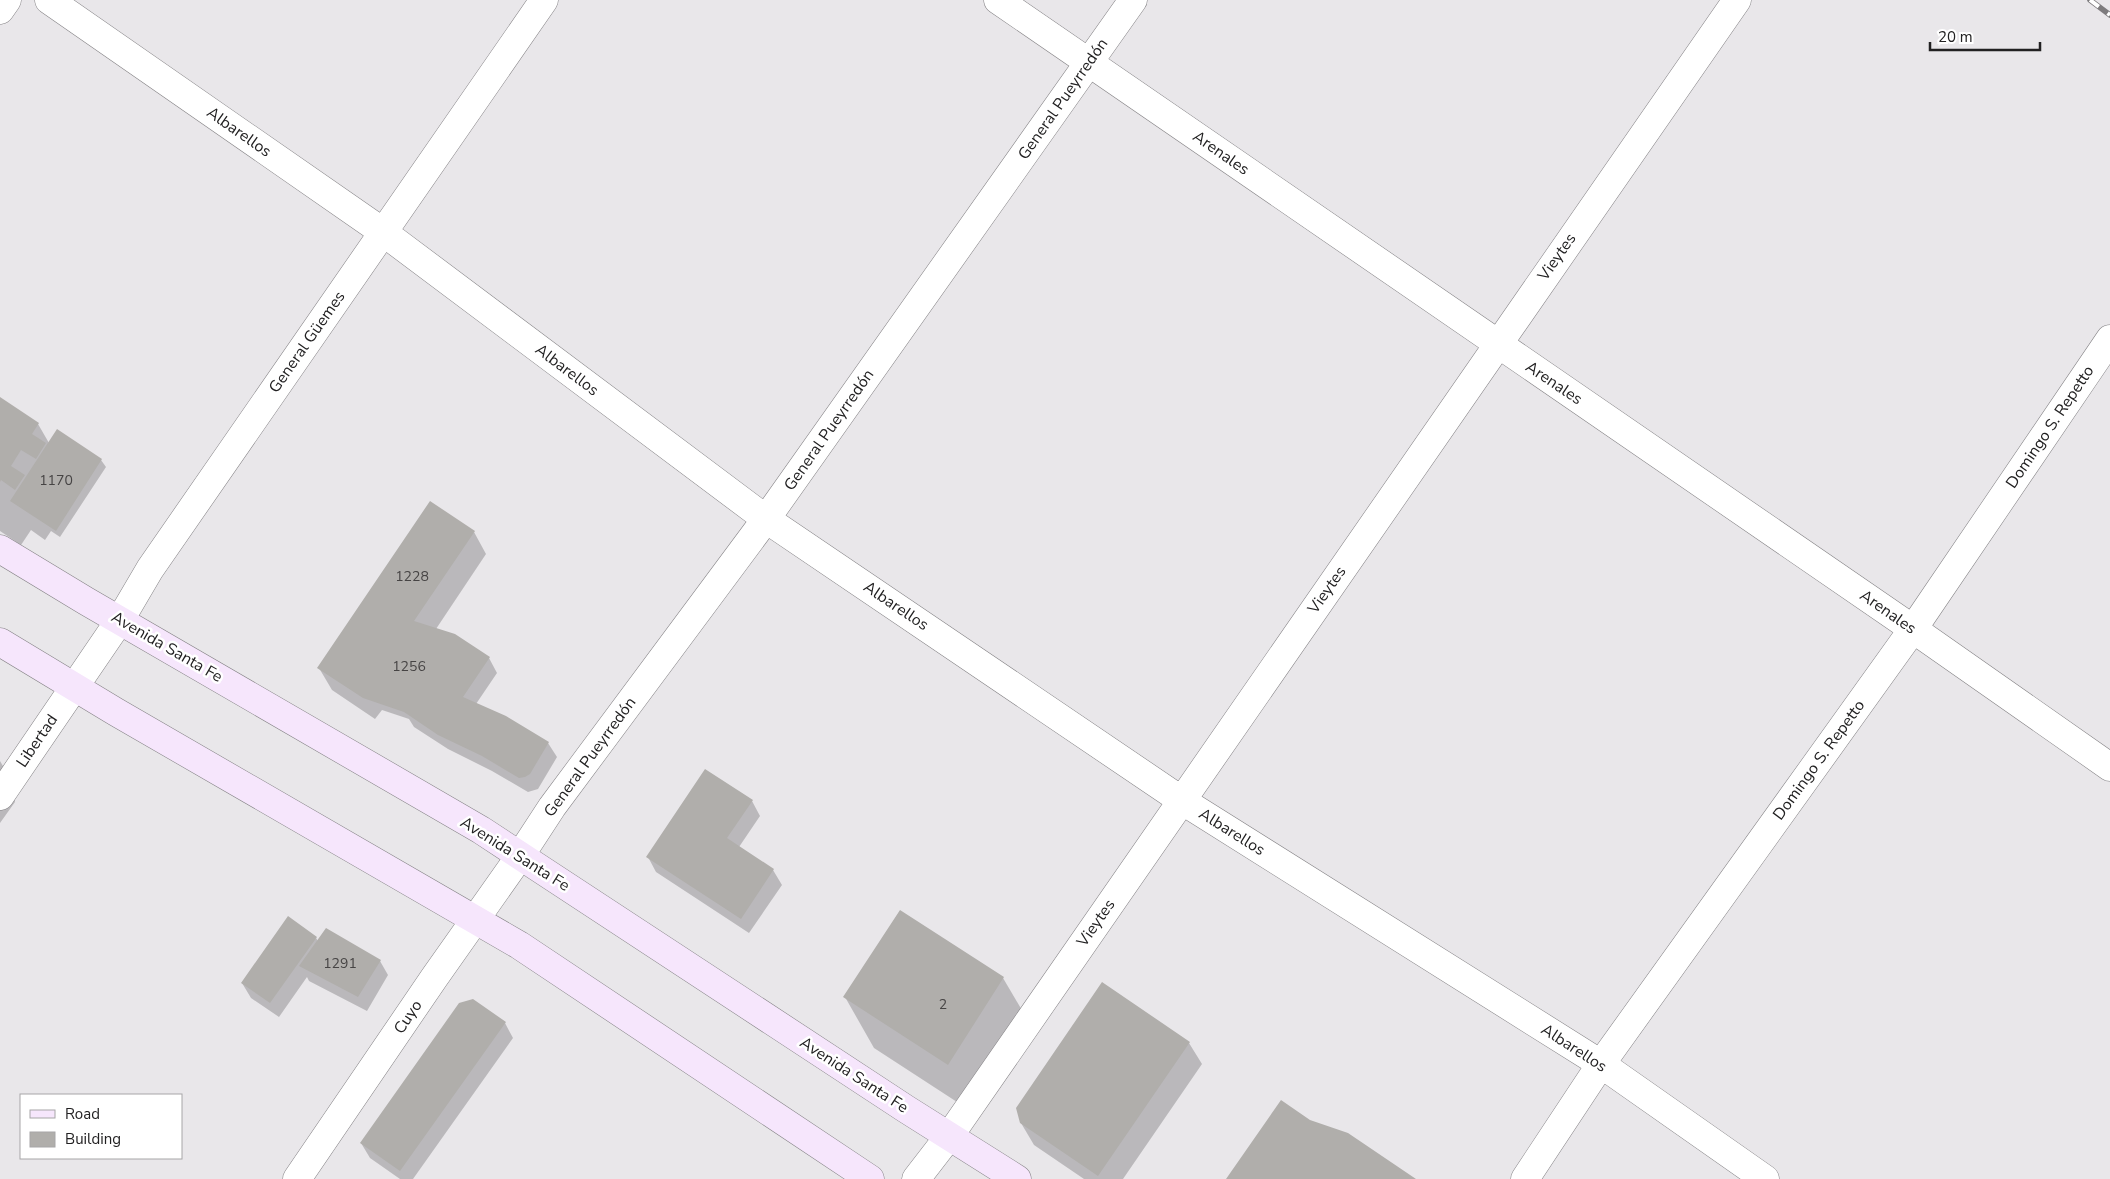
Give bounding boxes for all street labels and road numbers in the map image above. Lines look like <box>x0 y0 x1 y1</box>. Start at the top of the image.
street label: General Pueyrredón <box>1013 34 1113 164</box>
street label: Albarellos <box>202 102 276 162</box>
street label: Arenales <box>1188 126 1254 180</box>
street label: Vieytes <box>1532 229 1581 286</box>
street label: General Güemes <box>264 287 350 397</box>
street label: Albarellos <box>531 339 603 401</box>
street label: Arenales <box>1521 356 1587 410</box>
street label: Domingo S. Repetto <box>2001 361 2099 493</box>
street label: General Pueyrredón <box>779 365 879 495</box>
street label: Vieytes <box>1302 562 1351 619</box>
street label: Albarellos <box>859 576 933 636</box>
street label: Arenales <box>1855 585 1921 639</box>
street label: Avenida Santa Fe <box>107 606 227 688</box>
street label: General Pueyrredón <box>539 692 641 822</box>
street label: Domingo S. Repetto <box>1768 695 1870 825</box>
street label: Libertad <box>11 710 63 772</box>
street label: Albarellos <box>1195 803 1269 861</box>
street label: Avenida Santa Fe <box>456 812 574 896</box>
street label: Vieytes <box>1071 895 1120 952</box>
street label: Cuyo <box>389 996 427 1038</box>
street label: Albarellos <box>1537 1019 1611 1077</box>
street label: Avenida Santa Fe <box>796 1032 912 1118</box>

